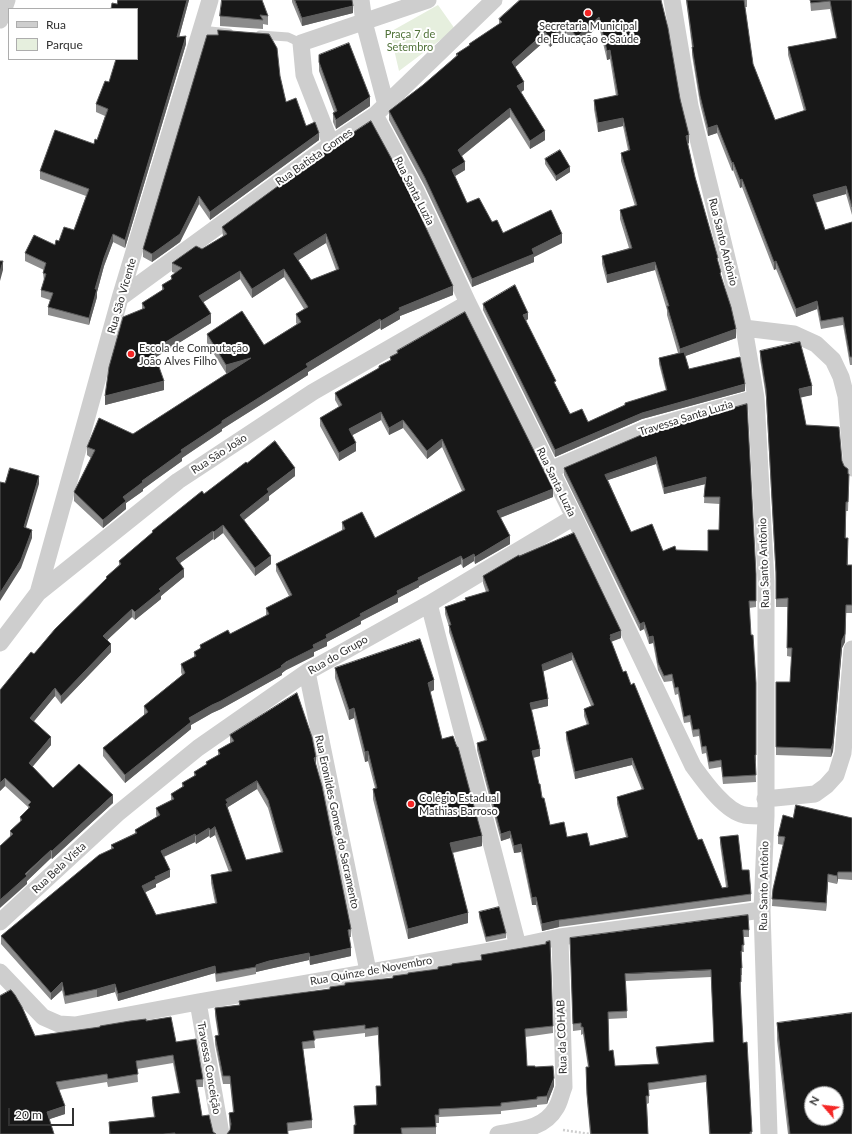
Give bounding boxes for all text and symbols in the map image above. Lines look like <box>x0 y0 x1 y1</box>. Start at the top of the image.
legend <box>8 8 138 60</box>
marker: Secretaria Municipal de Educação e Saúde <box>583 8 593 18</box>
text: Rua <box>46 17 66 32</box>
place label: Secretaria Municipal de Educação e Saúde <box>537 19 639 45</box>
park label: Praça 7 de Setembro <box>385 27 435 53</box>
text: Parque <box>46 37 83 52</box>
street label: Rua Batista Gomes <box>273 125 355 189</box>
street label: Rua Santa Luzia <box>391 154 437 228</box>
street label: Rua Santo Antônio <box>706 197 740 287</box>
street label: Rua São Vicente <box>105 257 139 335</box>
place label: Escola de Computação João Alves Filho <box>139 341 248 367</box>
marker: Escola de Computação João Alves Filho <box>126 349 136 359</box>
street label: Travessa Santa Luzia <box>637 397 735 439</box>
street label: Rua São João <box>189 431 249 477</box>
street label: Rua Santa Luzia <box>534 445 578 519</box>
street label: Rua Santo Antônio <box>756 518 772 608</box>
street label: Rua do Grupo <box>306 633 370 677</box>
street label: Rua Eronildes Gomes do Sacramento <box>312 734 362 910</box>
place label: Colégio Estadual Mathias Barroso <box>419 791 499 817</box>
marker: Colégio Estadual Mathias Barroso <box>406 799 416 809</box>
street label: Rua Bela Vista <box>29 840 89 896</box>
street label: Rua Santo Antônio <box>757 841 771 931</box>
street label: Rua Quinze de Novembro <box>309 954 433 988</box>
street label: Rua da COHAB <box>554 1000 570 1074</box>
street label: Travessa Conceição <box>194 1021 224 1115</box>
north arrow <box>804 1086 844 1126</box>
text: N <box>806 1094 822 1107</box>
scale bar <box>10 1100 76 1126</box>
text: 20 m <box>15 1107 42 1122</box>

